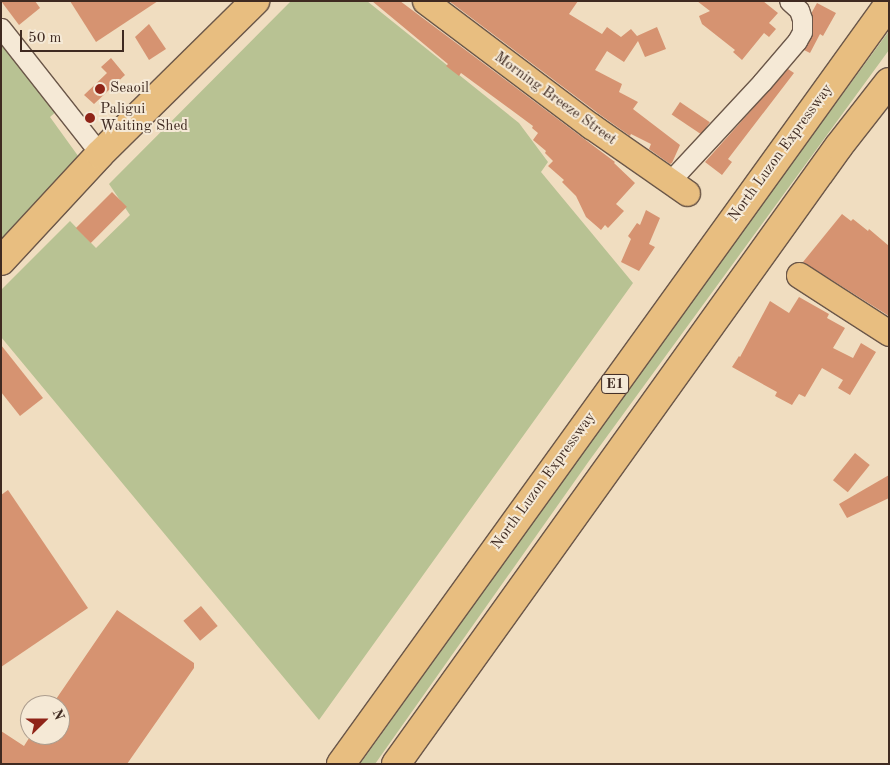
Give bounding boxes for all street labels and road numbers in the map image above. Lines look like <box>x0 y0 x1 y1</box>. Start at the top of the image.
street label: Morning Breeze Street <box>490 49 620 149</box>
street label: North Luzon Expressway <box>725 81 837 225</box>
road number: E1 <box>600 372 630 396</box>
street label: North Luzon Expressway <box>488 409 600 553</box>

